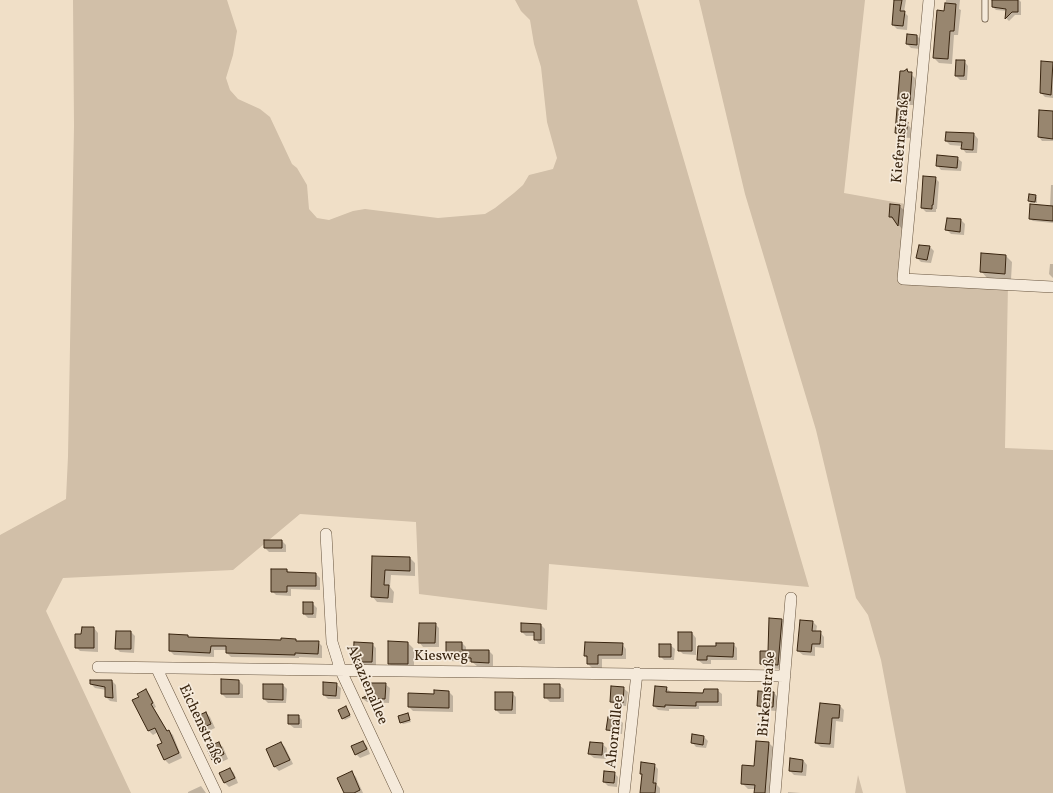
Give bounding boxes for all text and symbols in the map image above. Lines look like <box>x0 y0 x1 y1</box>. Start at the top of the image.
street label: Kiefernstraße <box>889 92 915 184</box>
street label: Akazienallee <box>341 642 391 728</box>
street label: Kiesweg <box>414 648 468 666</box>
street label: Birkenstraße <box>755 651 781 737</box>
street label: Eichenstraße <box>174 682 226 768</box>
street label: Ahornallee <box>603 695 629 769</box>

